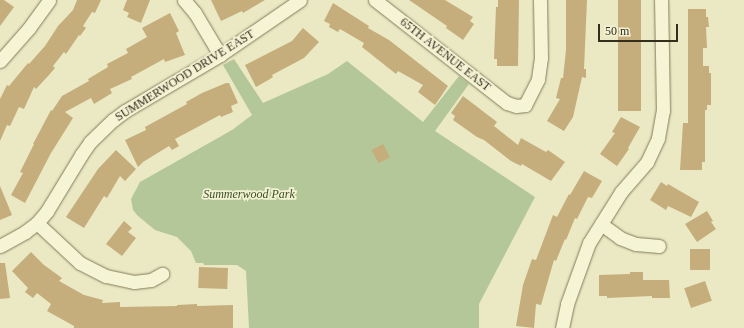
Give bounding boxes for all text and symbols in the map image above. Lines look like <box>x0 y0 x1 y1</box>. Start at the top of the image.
street label: 65TH AVENUE EAST <box>397 15 493 95</box>
scale bar <box>600 16 680 42</box>
text: 50 m <box>605 24 629 38</box>
street label: SUMMERWOOD DRIVE EAST <box>113 27 257 125</box>
park label: Summerwood Park <box>203 188 295 202</box>

